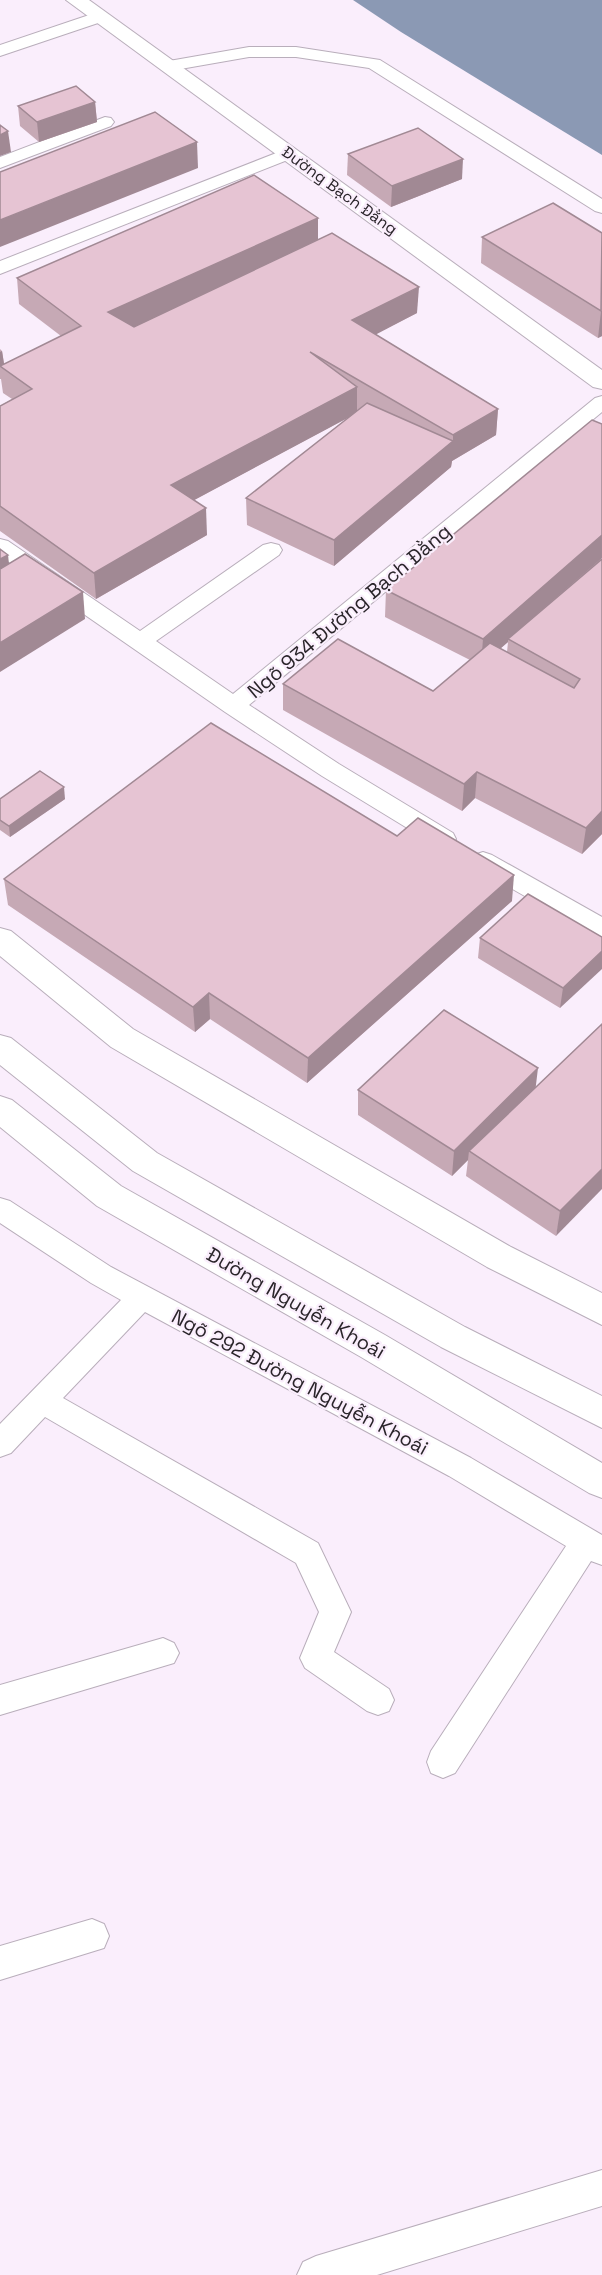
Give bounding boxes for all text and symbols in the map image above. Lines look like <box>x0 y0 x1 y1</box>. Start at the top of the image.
street label: Đường Bạch Đằng <box>278 141 402 239</box>
street label: Ngõ 934 Đường Bạch Đằng <box>242 518 456 704</box>
street label: Đường Nguyễn Khoái <box>202 1241 390 1365</box>
street label: Ngõ 292 Đường Nguyễn Khoái <box>167 1303 433 1461</box>

